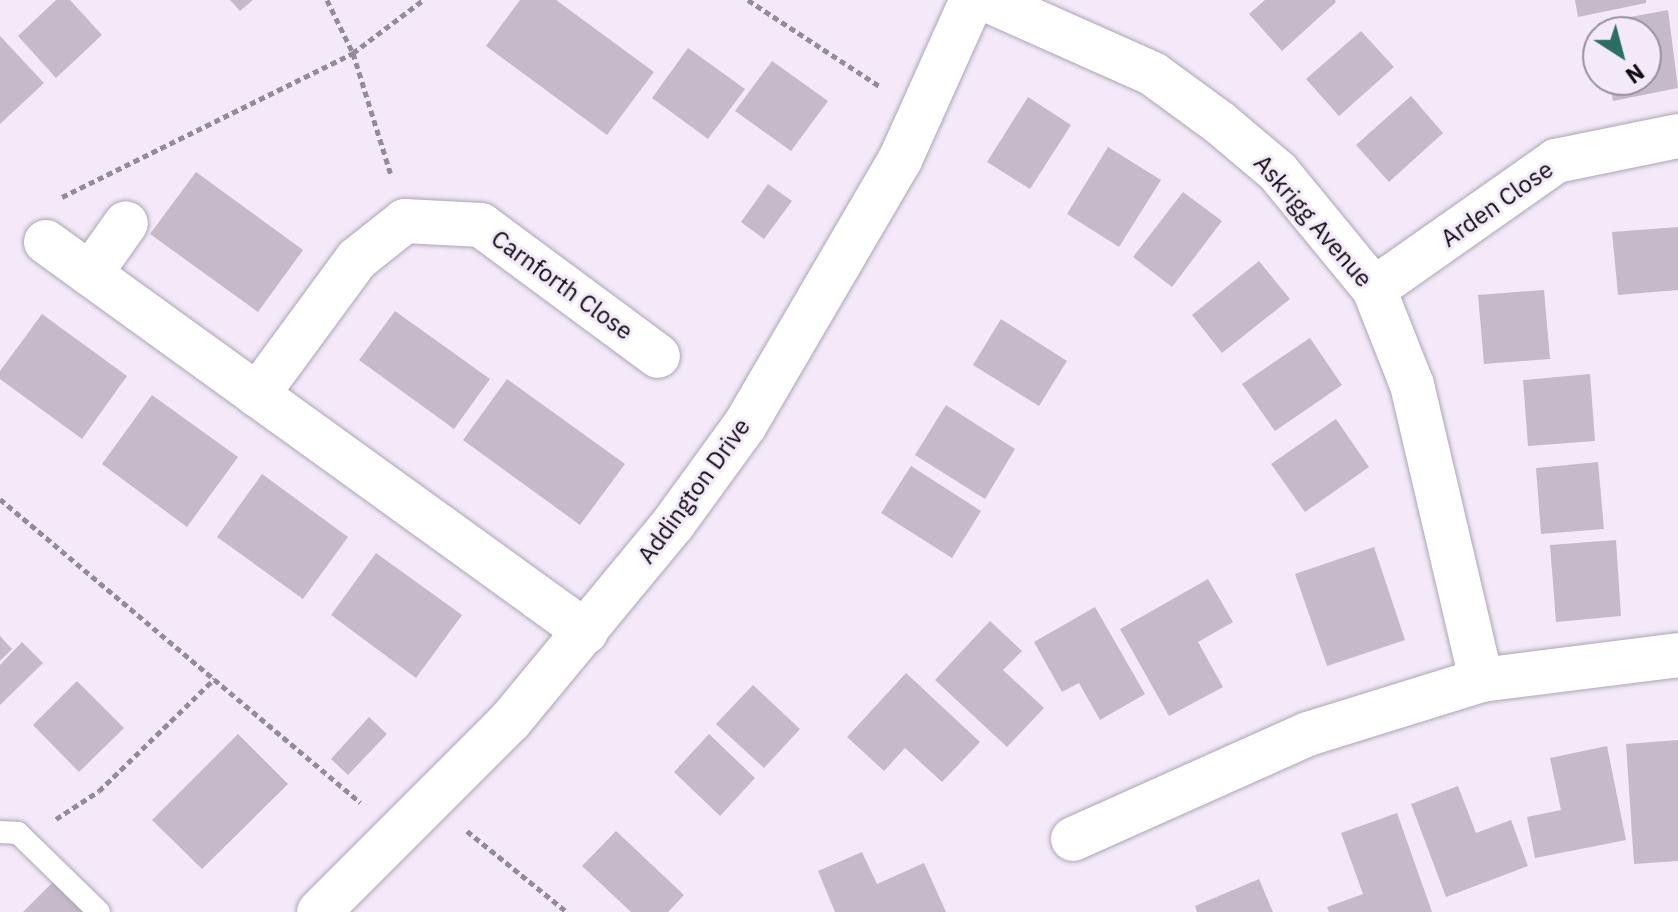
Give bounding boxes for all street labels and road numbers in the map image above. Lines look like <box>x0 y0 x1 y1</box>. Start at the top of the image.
street label: Askrigg Avenue <box>1248 149 1378 293</box>
street label: Arden Close <box>1435 155 1559 253</box>
street label: Carnforth Close <box>486 224 638 346</box>
street label: Addington Drive <box>632 413 756 569</box>

